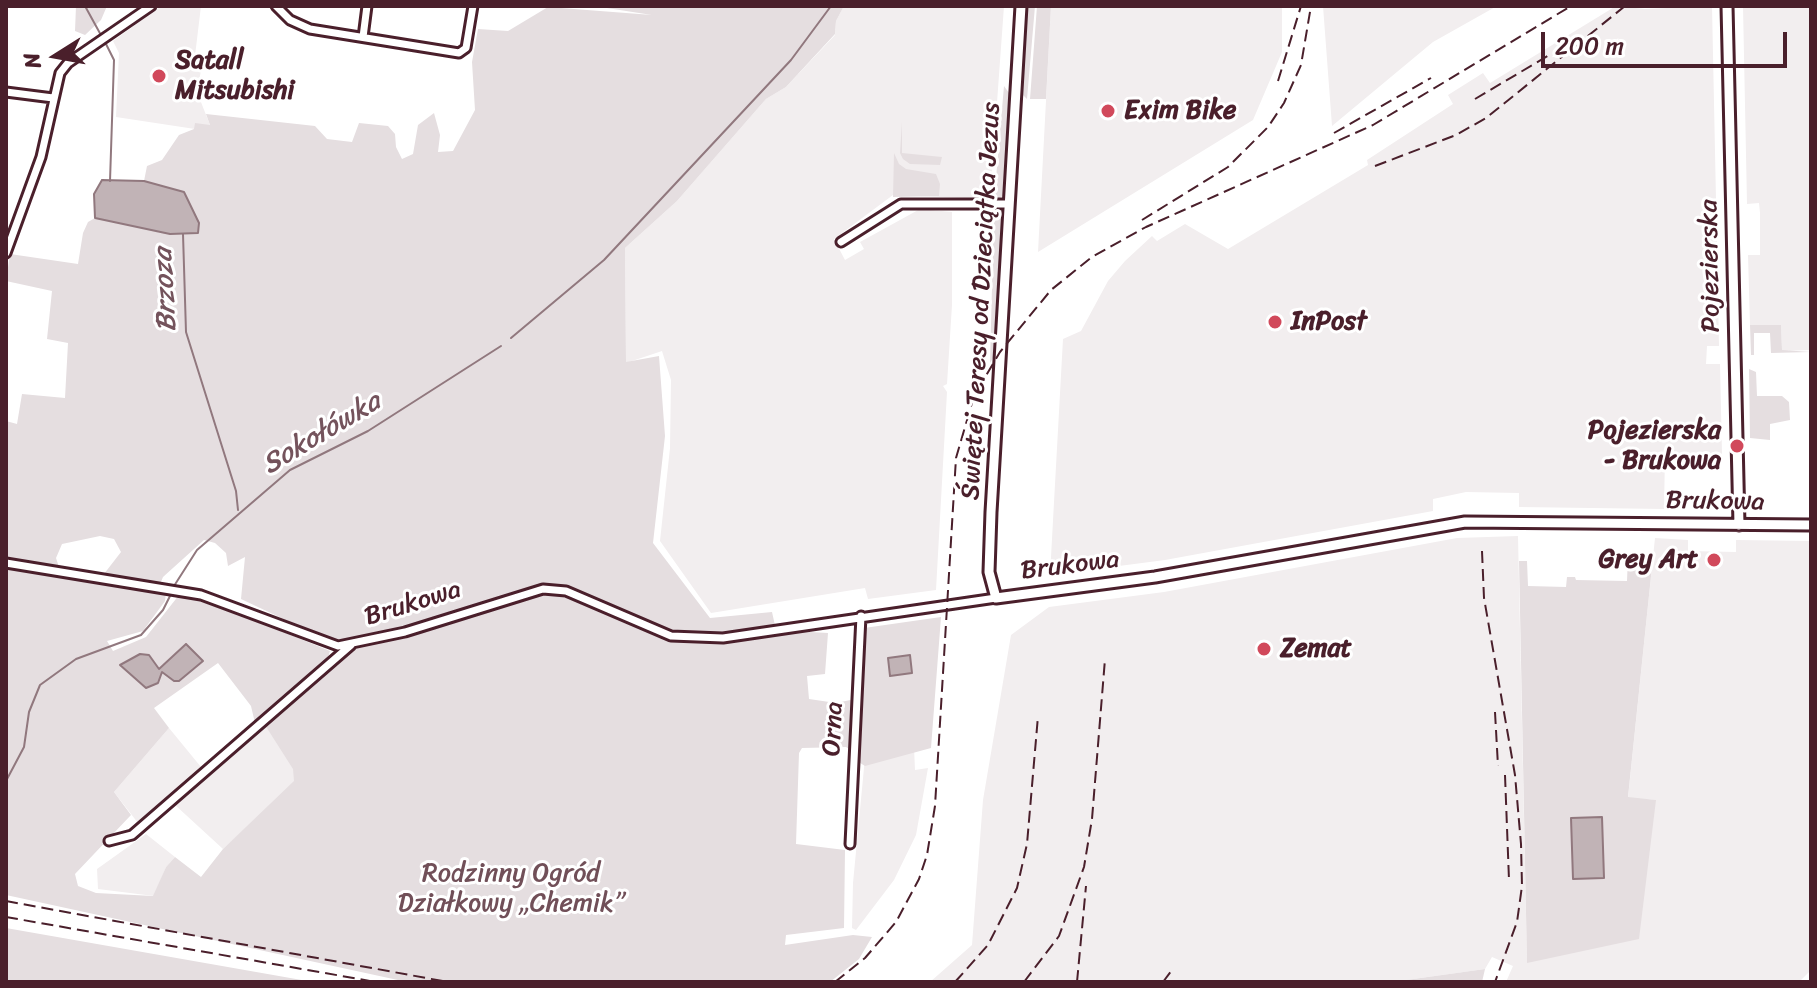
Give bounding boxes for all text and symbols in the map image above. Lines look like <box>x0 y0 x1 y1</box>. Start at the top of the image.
north arrow <box>16 16 96 96</box>
scale bar <box>1545 16 1791 66</box>
text: 200 m <box>1555 25 1624 67</box>
place label: Satall Mitsubishi <box>175 45 294 106</box>
text: N <box>11 49 53 72</box>
marker: Satall Mitsubishi <box>150 67 168 85</box>
place label: Exim Bike <box>1124 95 1236 127</box>
street label: Świętej Teresy od Dzieciątka Jezus <box>956 101 1008 501</box>
marker: Exim Bike <box>1099 102 1117 120</box>
street label: Pojezierska <box>1694 199 1728 333</box>
water label: Brzoza <box>147 247 185 333</box>
place label: InPost <box>1291 306 1367 338</box>
marker: InPost <box>1266 313 1284 331</box>
water label: Sokołówka <box>257 385 387 483</box>
place label: Pojezierska - Brukowa <box>1588 415 1721 476</box>
marker: Pojezierska - Brukowa <box>1728 437 1746 455</box>
street label: Brukowa <box>1665 486 1765 518</box>
street label: Brukowa <box>1019 544 1121 588</box>
place label: Grey Art <box>1598 544 1698 576</box>
marker: Grey Art <box>1705 551 1723 569</box>
street label: Brukowa <box>361 575 465 633</box>
place label: Zemat <box>1280 633 1352 665</box>
marker: Zemat <box>1255 640 1273 658</box>
street label: Orna <box>817 701 851 757</box>
park label: Rodzinny Ogród Działkowy „Chemik” <box>398 858 624 920</box>

